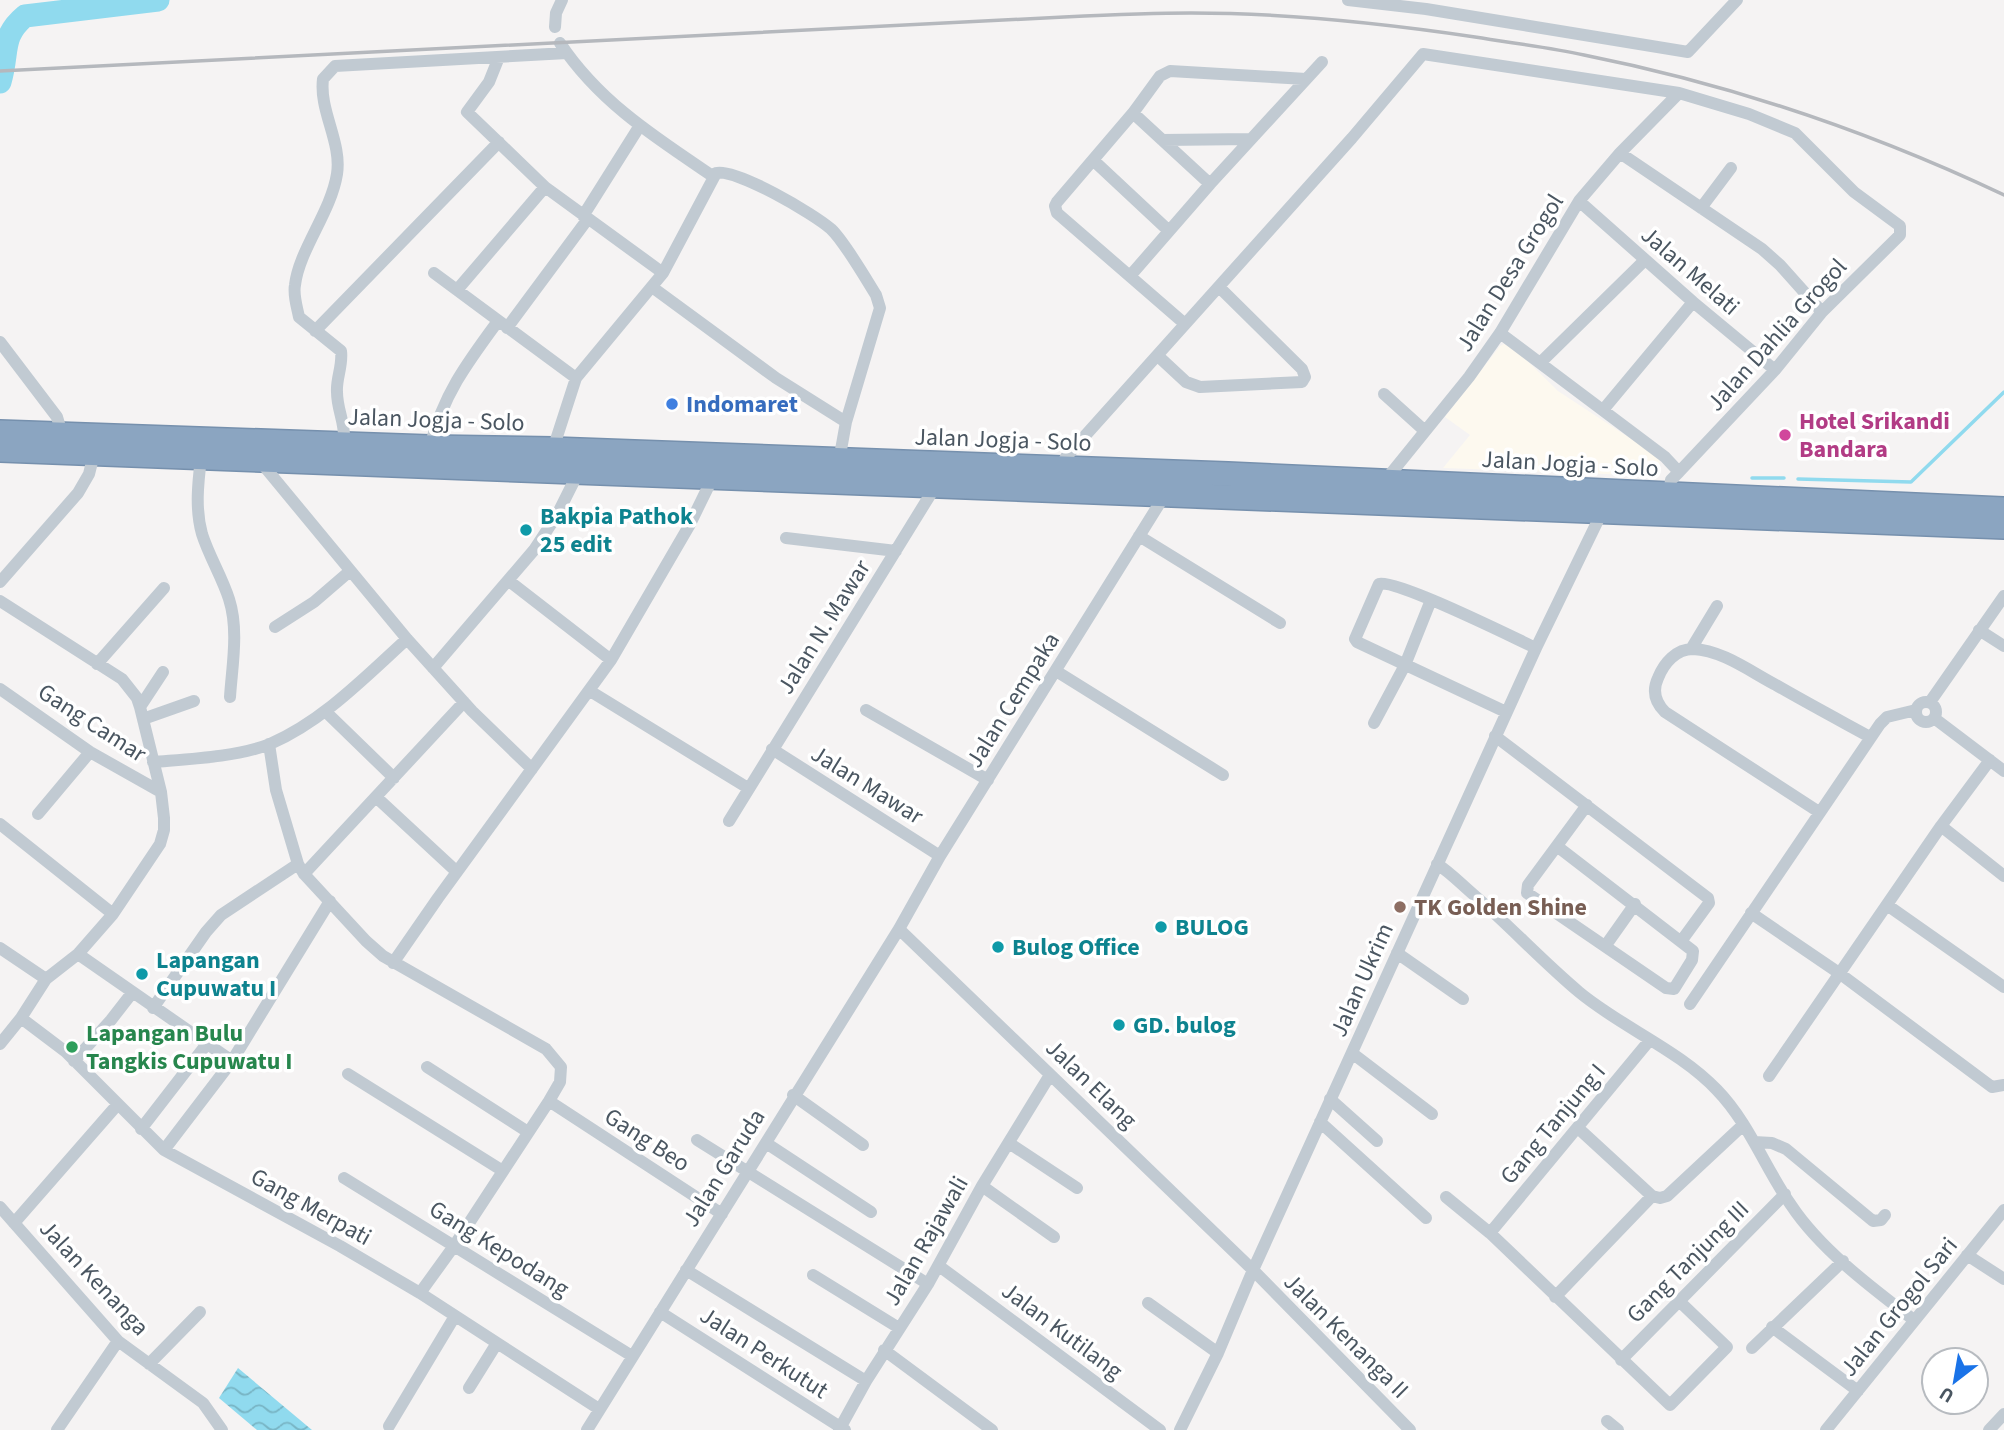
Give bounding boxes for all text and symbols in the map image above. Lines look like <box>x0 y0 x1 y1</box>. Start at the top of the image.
street label: Jalan Desa Grogol <box>1447 187 1573 359</box>
street label: Jalan Melati <box>1633 218 1747 324</box>
street label: Jalan Dahlia Grogol <box>1699 251 1855 419</box>
place label: Indomaret <box>686 387 798 422</box>
marker: Indomaret <box>664 396 680 412</box>
street label: Jalan Jogja - Solo <box>347 399 525 441</box>
place label: Hotel Srikandi Bandara <box>1799 404 1950 467</box>
street label: Jalan Jogja - Solo <box>914 419 1092 461</box>
marker: Hotel Srikandi Bandara <box>1777 427 1793 443</box>
street label: Jalan Jogja - Solo <box>1481 442 1659 486</box>
place label: Bakpia Pathok 25 edit <box>540 499 694 562</box>
marker: Bakpia Pathok 25 edit <box>518 522 534 538</box>
street label: Jalan N. Mawar <box>769 552 880 701</box>
street label: Jalan Cempaka <box>957 625 1069 775</box>
street label: Gang Camar <box>31 675 154 772</box>
street label: Jalan Mawar <box>804 737 931 834</box>
place label: TK Golden Shine <box>1414 890 1587 925</box>
marker: TK Golden Shine <box>1392 899 1408 915</box>
place label: BULOG <box>1175 910 1249 945</box>
street label: Jalan Ukrim <box>1321 918 1403 1042</box>
marker: BULOG <box>1153 919 1169 935</box>
place label: Bulog Office <box>1012 930 1140 965</box>
marker: Bulog Office <box>990 939 1006 955</box>
place label: Lapangan Cupuwatu I <box>156 943 276 1006</box>
marker: Lapangan Cupuwatu I <box>134 966 150 982</box>
place label: GD. bulog <box>1133 1008 1236 1043</box>
place label: Lapangan Bulu Tangkis Cupuwatu I <box>86 1016 292 1079</box>
marker: GD. bulog <box>1111 1017 1127 1033</box>
street label: Jalan Elang <box>1037 1031 1145 1137</box>
marker: Lapangan Bulu Tangkis Cupuwatu I <box>64 1039 80 1055</box>
street label: Gang Tanjung I <box>1492 1056 1614 1192</box>
street label: Gang Beo <box>597 1099 697 1181</box>
street label: Jalan Garuda <box>674 1102 774 1234</box>
street label: Gang Merpati <box>244 1159 378 1255</box>
street label: Jalan Rajawali <box>875 1170 977 1312</box>
street label: Gang Kepodang <box>422 1192 576 1306</box>
street label: Gang Tanjung III <box>1619 1193 1757 1331</box>
street label: Jalan Kenanga <box>31 1212 157 1344</box>
street label: Jalan Grogol Sari <box>1832 1230 1966 1384</box>
street label: Jalan Kenanga II <box>1275 1265 1417 1407</box>
street label: Jalan Kutilang <box>994 1274 1130 1388</box>
street label: Jalan Perkutut <box>693 1298 835 1408</box>
north arrow <box>1920 1346 1990 1416</box>
text: U <box>1935 1379 1959 1409</box>

